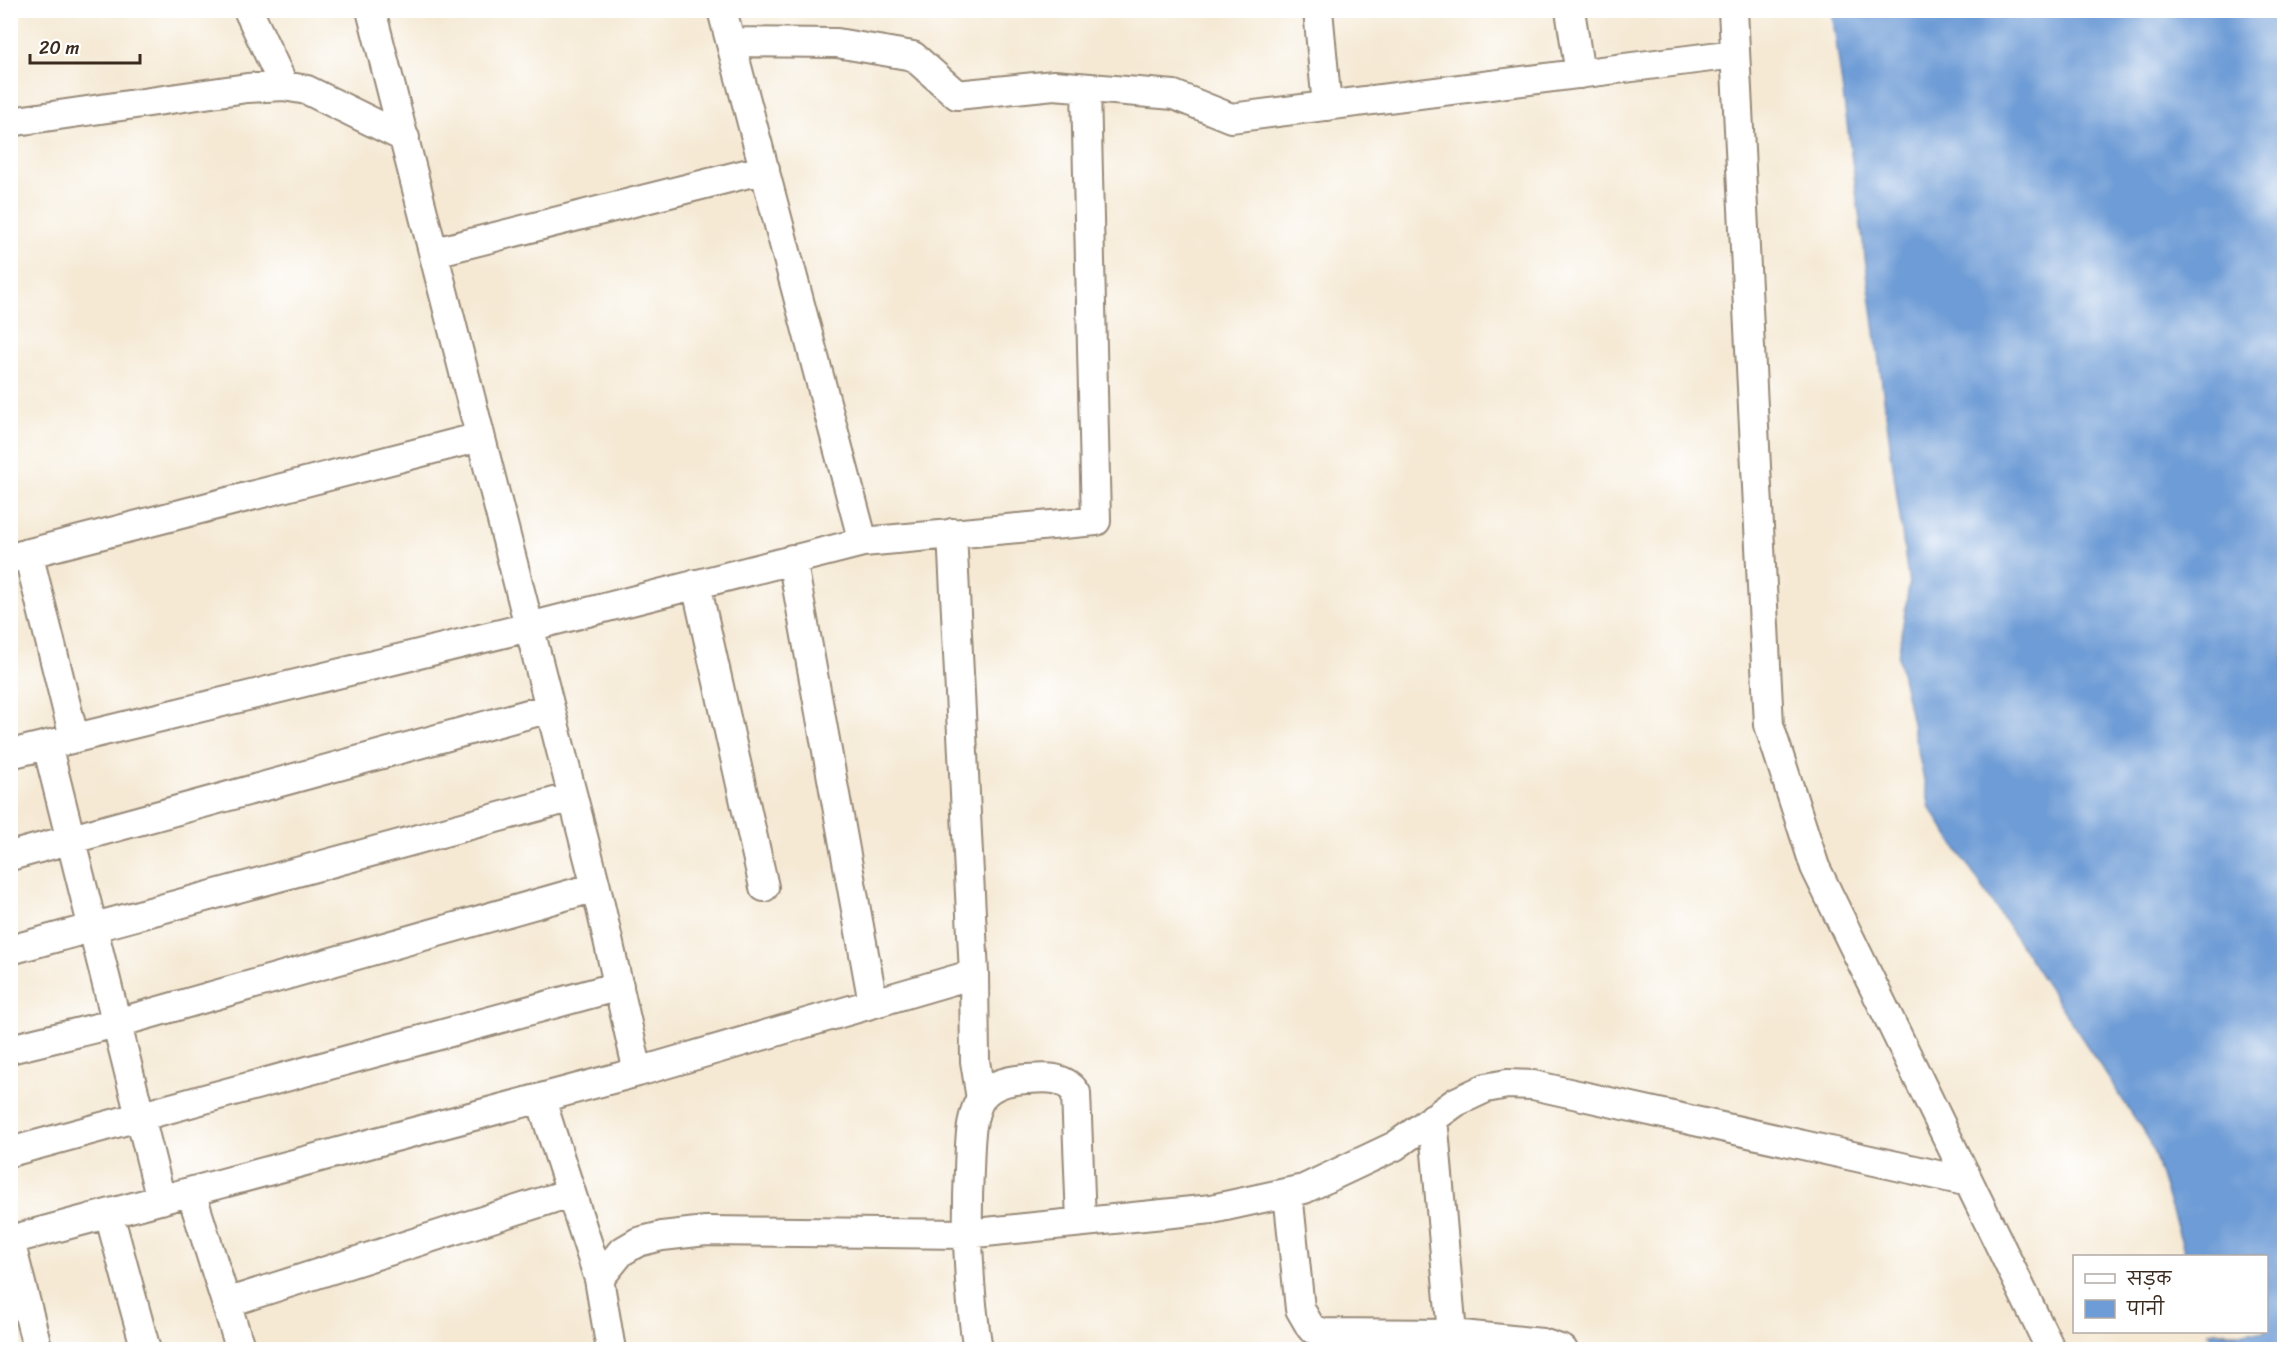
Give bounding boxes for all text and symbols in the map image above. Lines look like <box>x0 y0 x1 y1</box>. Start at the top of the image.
scale bar <box>30 27 140 65</box>
text: 20 m <box>39 32 79 64</box>
legend <box>2073 1255 2268 1333</box>
text: सड़क <box>2126 1263 2172 1295</box>
text: पानी <box>2126 1293 2165 1325</box>

